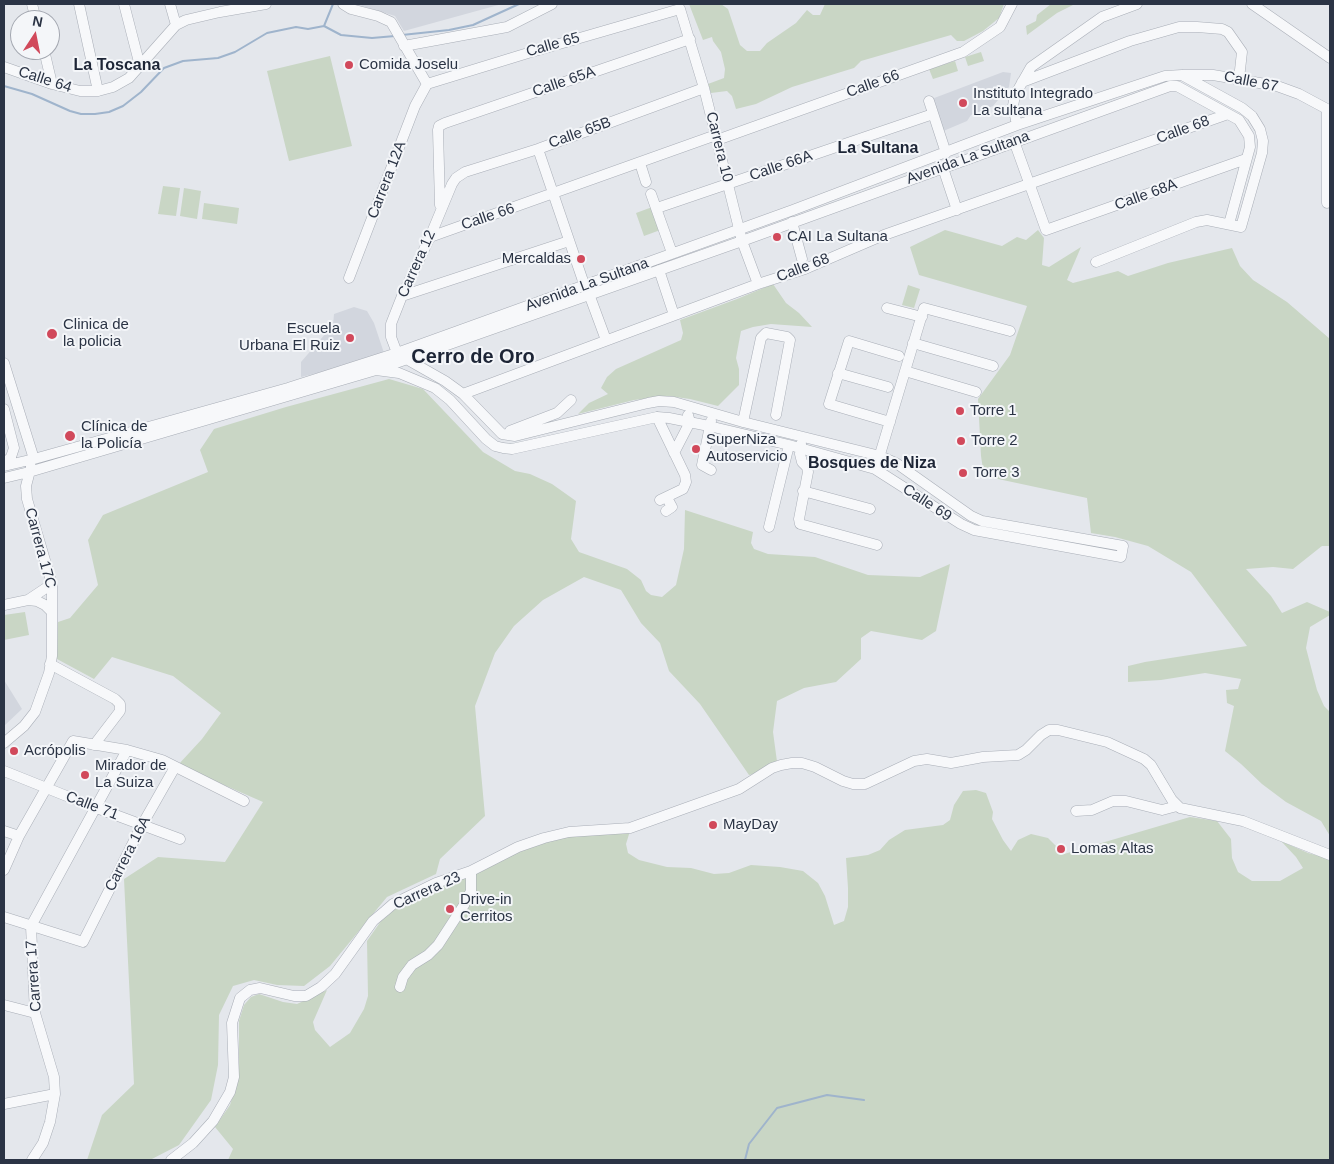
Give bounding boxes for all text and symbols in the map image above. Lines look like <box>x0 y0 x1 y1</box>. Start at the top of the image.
north arrow <box>10 10 60 60</box>
text: N <box>31 12 44 30</box>
street label: Calle 65 <box>524 29 582 61</box>
district label: La Toscana <box>74 56 160 76</box>
place label: Comida Joselu <box>359 56 458 74</box>
marker: Comida Joselu <box>343 59 355 71</box>
street label: Calle 64 <box>16 63 74 97</box>
street label: Calle 65A <box>530 63 598 101</box>
street label: Calle 66 <box>844 66 902 102</box>
street label: Calle 67 <box>1222 68 1280 96</box>
place label: Instituto Integrado La sultana <box>973 85 1093 120</box>
marker: Instituto Integrado La sultana <box>957 97 969 109</box>
street label: Carrera 10 <box>702 110 736 184</box>
street label: Calle 68 <box>1154 112 1212 148</box>
street label: Calle 65B <box>546 113 614 153</box>
street label: Avenida La Sultana <box>904 127 1032 189</box>
street label: Carrera 12A <box>364 139 410 221</box>
district label: La Sultana <box>838 139 918 159</box>
street label: Calle 66A <box>747 147 815 185</box>
street label: Calle 68A <box>1112 175 1180 215</box>
street label: Calle 66 <box>459 200 517 234</box>
street label: Carrera 12 <box>394 228 440 300</box>
place label: CAI La Sultana <box>787 228 888 246</box>
marker: CAI La Sultana <box>771 231 783 243</box>
place label: Mercaldas <box>502 250 571 268</box>
street label: Calle 68 <box>774 250 832 286</box>
marker: Mercaldas <box>575 253 587 265</box>
street label: Avenida La Sultana <box>523 254 651 316</box>
place label: Clinica de la policia <box>63 316 129 351</box>
place label: Escuela Urbana El Ruiz <box>239 320 340 355</box>
marker: Clinica de la policia <box>45 327 59 341</box>
marker: Escuela Urbana El Ruiz <box>344 332 356 344</box>
district label: Cerro de Oro <box>411 345 535 369</box>
place label: Torre 1 <box>970 402 1017 420</box>
marker: Torre 1 <box>954 405 966 417</box>
place label: Clínica de la Policía <box>81 418 148 453</box>
marker: Clínica de la Policía <box>63 429 77 443</box>
place label: SuperNiza Autoservicio <box>706 431 788 466</box>
place label: Torre 2 <box>971 432 1018 450</box>
marker: Torre 2 <box>955 435 967 447</box>
marker: SuperNiza Autoservicio <box>690 443 702 455</box>
district label: Bosques de Niza <box>808 454 936 474</box>
place label: Torre 3 <box>973 464 1020 482</box>
marker: Torre 3 <box>957 467 969 479</box>
street label: Calle 69 <box>899 480 955 526</box>
street label: Carrera 17C <box>21 506 59 590</box>
place label: Acrópolis <box>24 742 86 760</box>
marker: Acrópolis <box>8 745 20 757</box>
place label: Mirador de La Suiza <box>95 757 167 792</box>
marker: Mirador de La Suiza <box>79 769 91 781</box>
street label: Calle 71 <box>63 788 121 824</box>
street label: Carrera 16A <box>101 814 155 894</box>
place label: MayDay <box>723 816 778 834</box>
marker: MayDay <box>707 819 719 831</box>
place label: Lomas Altas <box>1071 840 1154 858</box>
marker: Lomas Altas <box>1055 843 1067 855</box>
street label: Carrera 23 <box>391 868 463 914</box>
place label: Drive-in Cerritos <box>460 891 513 926</box>
marker: Drive-in Cerritos <box>444 903 456 915</box>
street label: Carrera 17 <box>23 940 45 1012</box>

